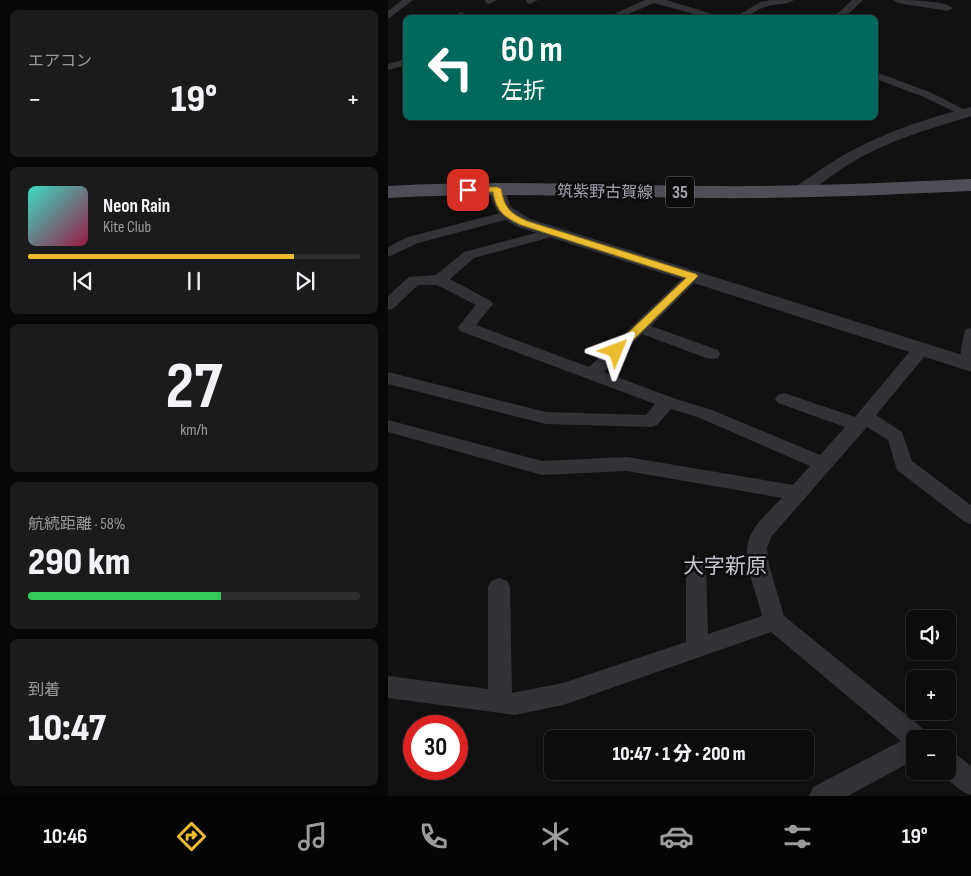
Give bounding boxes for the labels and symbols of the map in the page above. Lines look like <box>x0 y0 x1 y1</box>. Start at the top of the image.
pin <box>447 169 489 211</box>
road number: 35 <box>666 176 694 208</box>
street label: 筑紫野古賀線 <box>557 182 653 203</box>
position arrow <box>589 324 641 376</box>
district label: 大字新原 <box>683 554 767 579</box>
speed limit sign: 30 <box>403 715 468 780</box>

